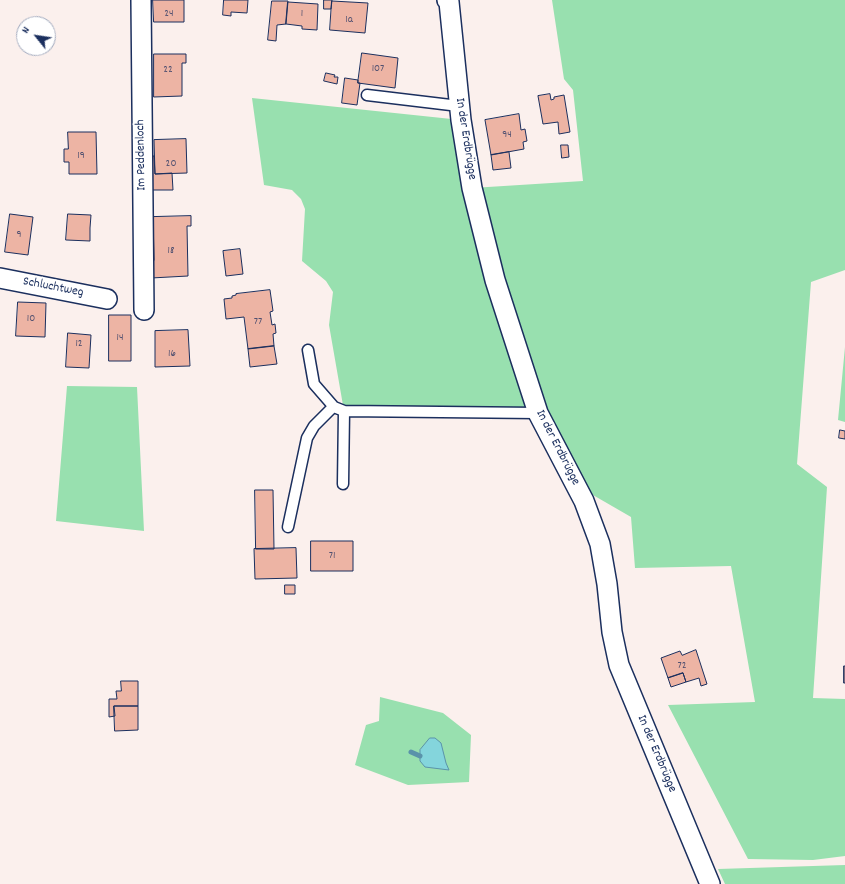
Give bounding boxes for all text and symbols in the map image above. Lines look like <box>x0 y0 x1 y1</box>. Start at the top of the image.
house number: 24 <box>164 7 174 21</box>
house number: 1 <box>301 7 303 21</box>
house number: 1a <box>345 13 353 27</box>
north arrow <box>16 16 56 56</box>
text: N <box>18 24 35 37</box>
house number: 107 <box>372 62 384 76</box>
house number: 22 <box>163 63 173 77</box>
street label: In der Erdbrügge <box>451 97 479 181</box>
street label: Im Peddenloch <box>134 119 150 191</box>
house number: 94 <box>502 128 512 142</box>
house number: 19 <box>77 149 85 163</box>
house number: 20 <box>166 157 176 171</box>
house number: 9 <box>16 228 22 242</box>
house number: 18 <box>168 244 174 258</box>
street label: Schluchtweg <box>21 274 85 302</box>
house number: 10 <box>27 312 35 326</box>
house number: 77 <box>254 315 262 329</box>
house number: 14 <box>117 331 123 345</box>
house number: 12 <box>75 337 83 351</box>
house number: 16 <box>168 347 176 361</box>
street label: In der Erdbrügge <box>531 408 583 488</box>
house number: 71 <box>329 549 335 563</box>
house number: 72 <box>677 659 687 673</box>
street label: In der Erdbrügge <box>633 713 679 795</box>

